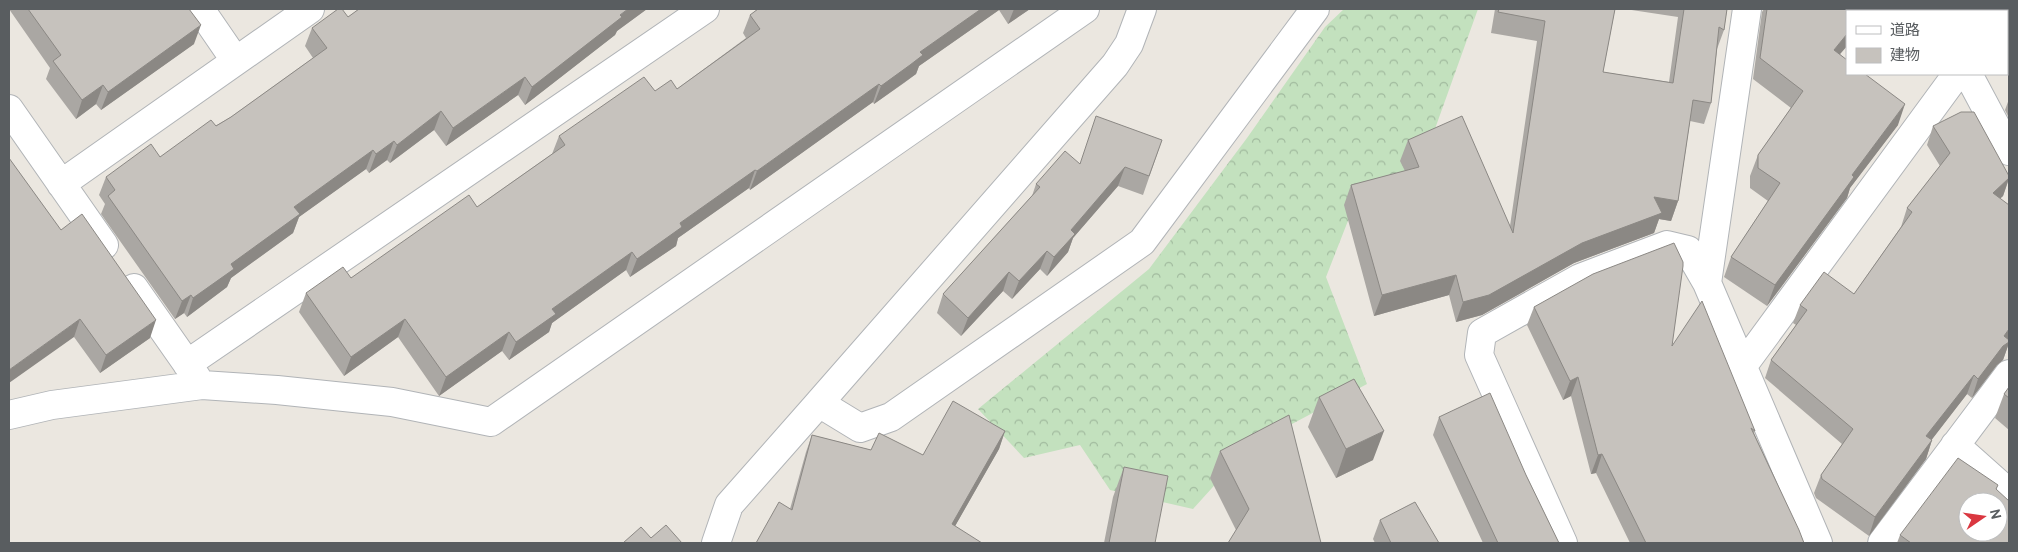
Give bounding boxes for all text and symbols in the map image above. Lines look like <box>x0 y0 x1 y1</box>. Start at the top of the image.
legend <box>1846 10 2008 75</box>
text: 道路 <box>1890 22 1920 41</box>
text: 建物 <box>1890 47 1920 66</box>
north arrow <box>1958 492 2008 542</box>
text: N <box>1985 508 2004 521</box>

